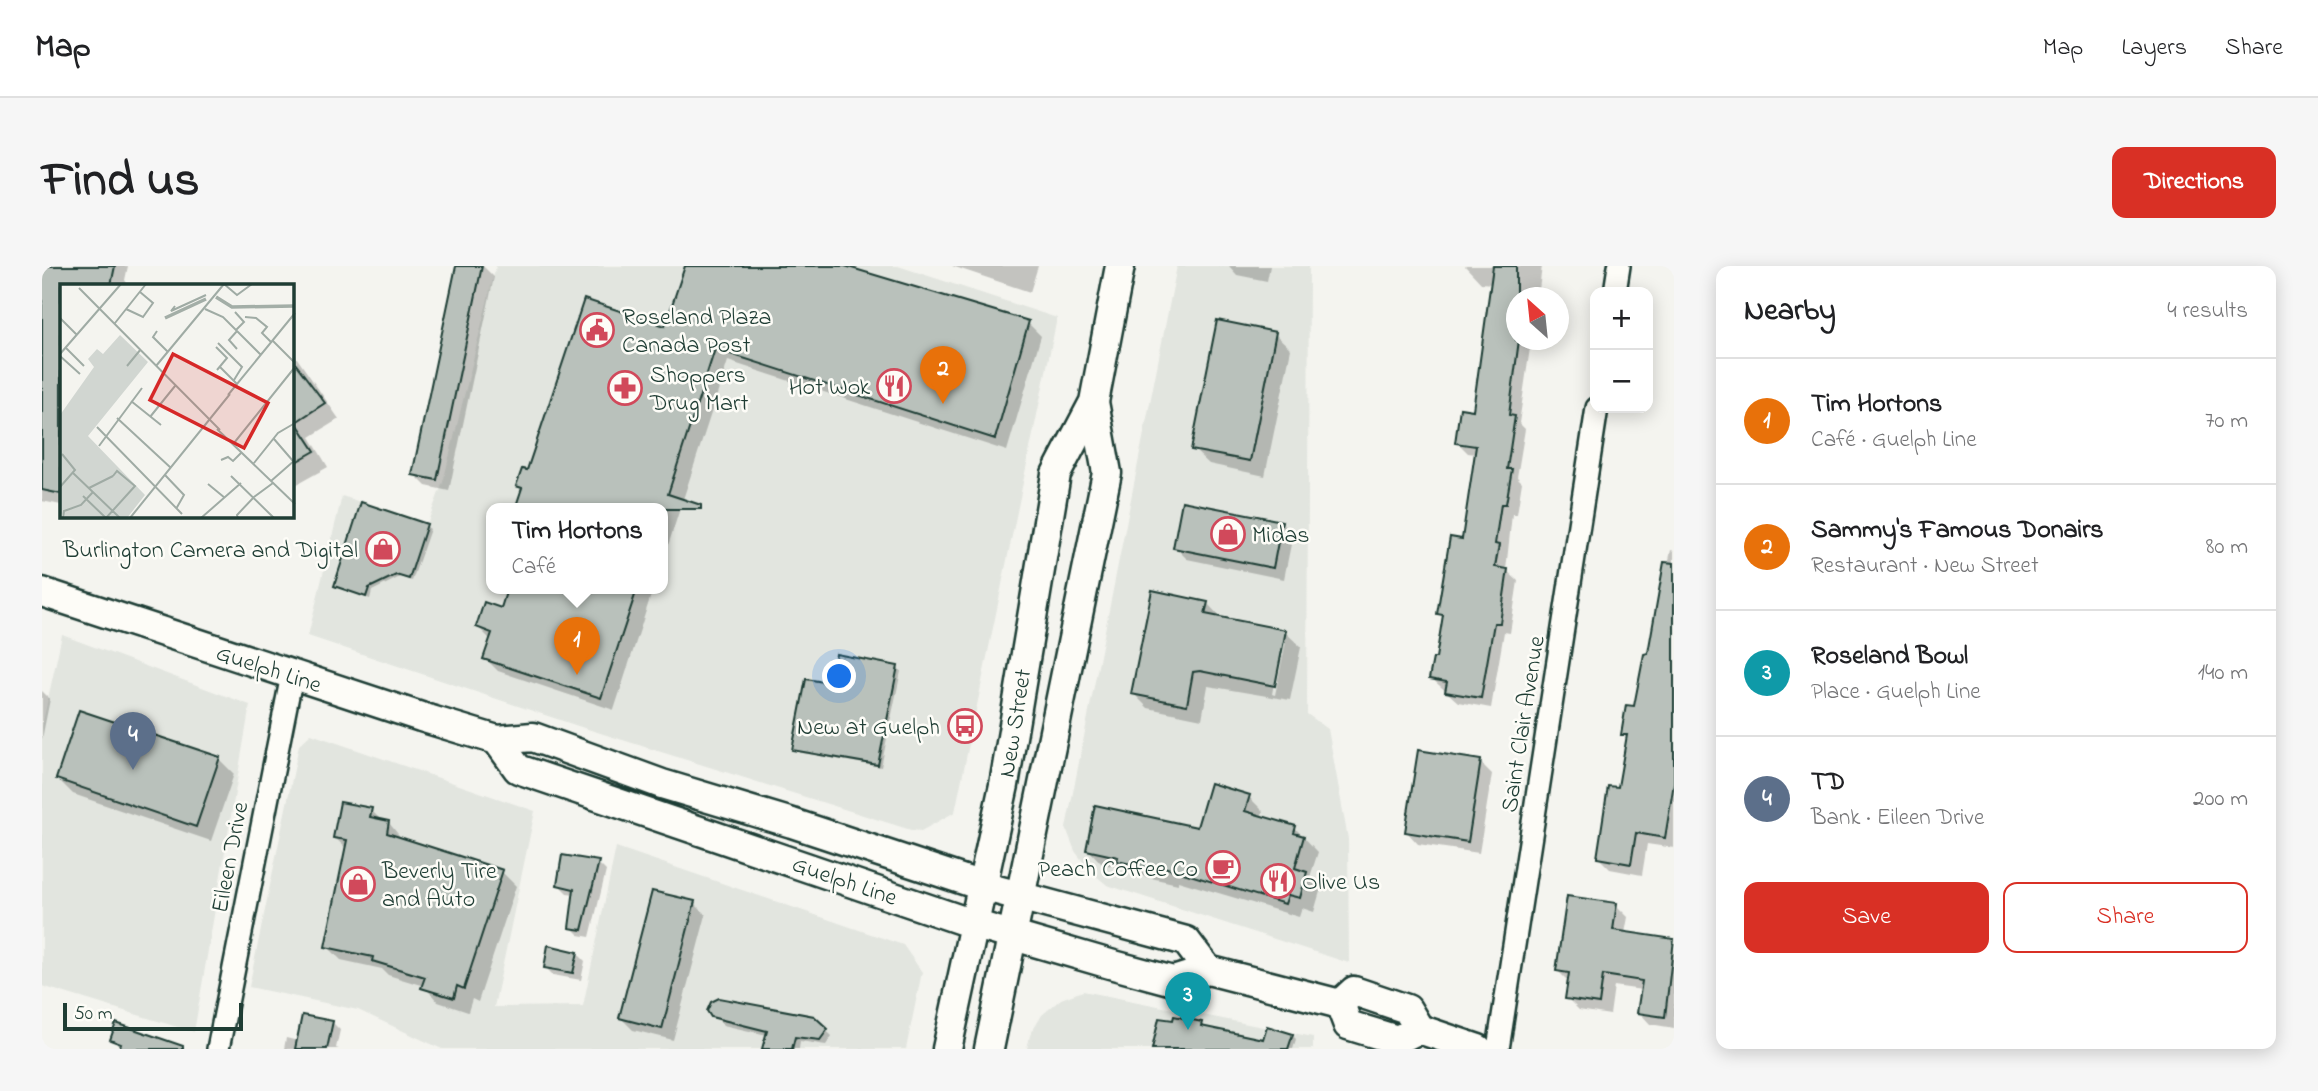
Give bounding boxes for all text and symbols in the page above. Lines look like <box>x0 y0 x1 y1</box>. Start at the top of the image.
text: Map <box>35 24 91 72</box>
text: Map <box>2043 31 2083 66</box>
text: Layers <box>2121 31 2187 66</box>
text: Share <box>2225 31 2283 66</box>
text: Find us <box>42 146 199 218</box>
button: Directions <box>2112 147 2276 218</box>
inset map <box>60 284 294 518</box>
north arrow <box>1506 287 1569 350</box>
map controls <box>1590 287 1653 413</box>
button: + <box>1590 287 1653 350</box>
text: Nearby <box>1744 290 1836 334</box>
text: 4 results <box>2167 295 2248 328</box>
place label: Roseland Plaza Canada Post <box>622 301 772 364</box>
public building icon: Roseland Plaza Canada Post <box>578 311 616 349</box>
pin: 2 <box>920 346 966 404</box>
button: − <box>1590 350 1653 413</box>
place label: Shoppers Drug Mart <box>649 359 749 422</box>
restaurant icon: Hot Wok <box>875 367 913 405</box>
pharmacy icon: Shoppers Drug Mart <box>606 369 644 407</box>
place label: Hot Wok <box>789 371 870 406</box>
text: Tim Hortons <box>1811 386 1942 424</box>
text: 1 <box>1763 405 1771 438</box>
text: 70 m <box>2205 405 2248 438</box>
text: Café · Guelph Line <box>1811 424 1977 457</box>
popup <box>486 503 668 594</box>
text: Sammy's Famous Donairs <box>1811 512 2104 550</box>
text: Tim Hortons <box>511 513 643 551</box>
shop icon: Midas <box>1209 515 1247 553</box>
place label: Midas <box>1252 519 1310 554</box>
shop icon: Burlington Camera and Digital <box>364 530 402 568</box>
text: 2 <box>1761 531 1773 564</box>
text: 80 m <box>2206 531 2248 564</box>
place label: Burlington Camera and Digital <box>62 534 358 569</box>
text: Restaurant · New Street <box>1811 550 2039 583</box>
text: Café <box>511 551 556 584</box>
pin: 1 <box>554 617 600 675</box>
street label: Saint Clair Avenue <box>1493 633 1556 815</box>
street label: Guelph Line <box>211 637 326 704</box>
text: Roseland Bowl <box>1811 638 1968 676</box>
text: 3 <box>1762 657 1772 690</box>
text: 140 m <box>2198 657 2248 690</box>
your location <box>822 659 856 693</box>
street label: New Street <box>991 667 1042 780</box>
text: Place · Guelph Line <box>1811 676 1981 709</box>
bus stop icon: New at Guelph <box>946 707 984 745</box>
place label: New at Guelph <box>797 711 940 746</box>
pin: 4 <box>110 712 156 770</box>
text: TD <box>1811 764 1845 802</box>
text: 4 <box>1762 783 1772 816</box>
text: 200 m <box>2193 783 2248 816</box>
street label: Eileen Drive <box>204 799 259 916</box>
text: Bank · Eileen Drive <box>1811 802 1984 835</box>
street label: Guelph Line <box>787 848 902 917</box>
cafe icon: Peach Coffee Co <box>1204 849 1242 887</box>
place label: Peach Coffee Co <box>1038 853 1198 888</box>
place label: Beverly Tire and Auto <box>381 855 497 918</box>
restaurant icon: Olive Us <box>1259 862 1297 900</box>
shop icon: Beverly Tire and Auto <box>339 865 377 903</box>
place label: Olive Us <box>1302 866 1380 901</box>
button: Save <box>1744 882 1989 953</box>
button: Share <box>2003 882 2248 953</box>
pin: 3 <box>1165 972 1211 1030</box>
scale bar <box>63 1000 243 1032</box>
text: 50 m <box>74 1001 113 1028</box>

